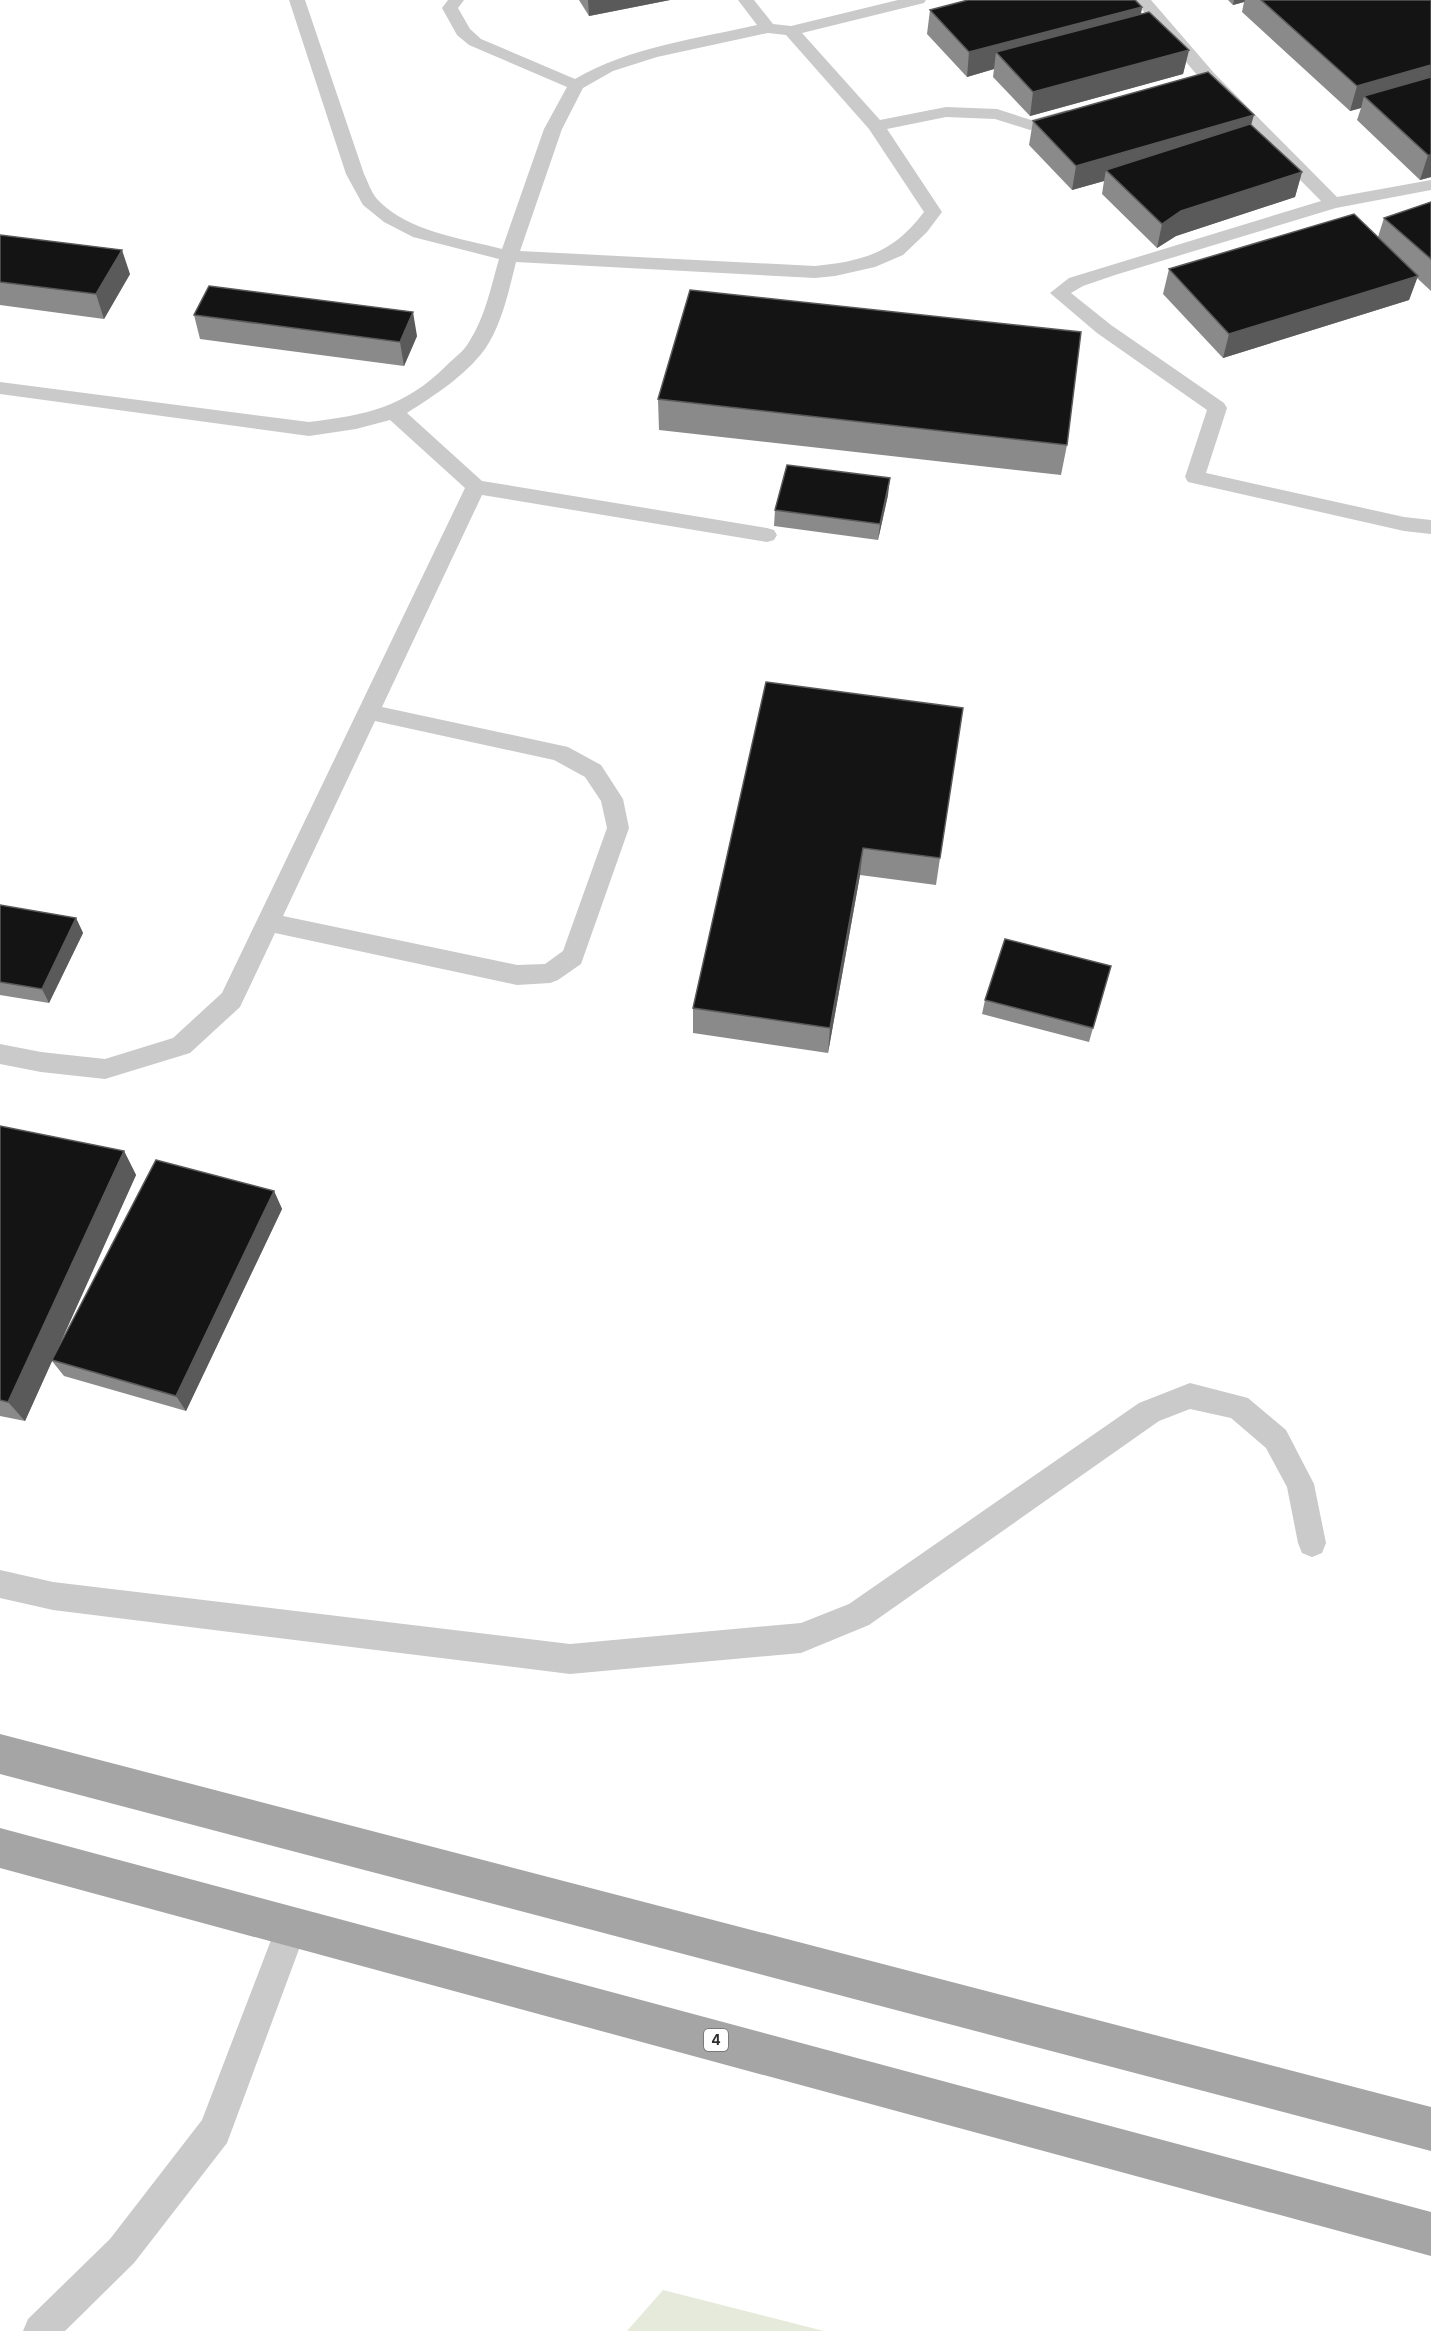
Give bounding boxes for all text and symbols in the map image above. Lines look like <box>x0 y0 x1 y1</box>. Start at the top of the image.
road number: 4 <box>704 2029 728 2051</box>

